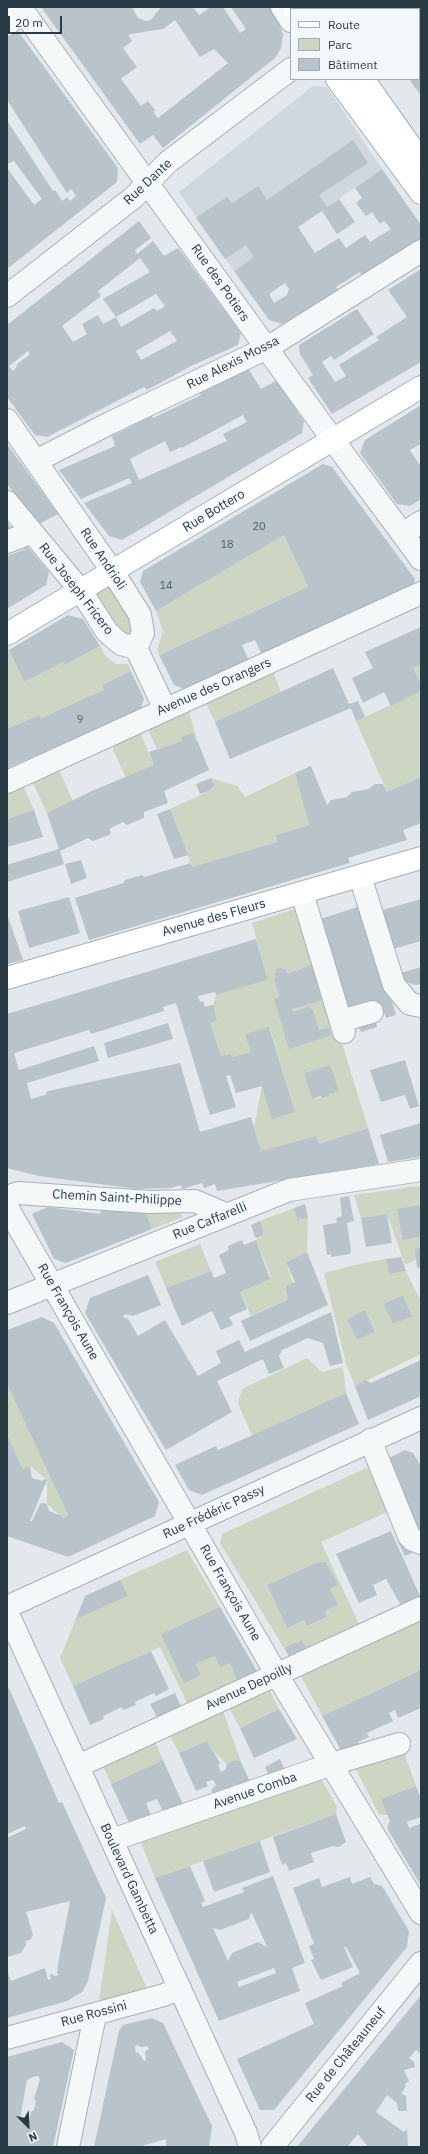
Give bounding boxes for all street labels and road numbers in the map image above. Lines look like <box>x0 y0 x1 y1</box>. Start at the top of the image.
street label: Rue Dante <box>121 156 175 208</box>
street label: Rue des Potiers <box>188 241 252 325</box>
street label: Rue Alexis Mossa <box>184 333 282 393</box>
street label: Rue Bottero <box>180 486 248 536</box>
street label: Rue Andrioli <box>77 525 129 593</box>
street label: Rue Joseph Fricero <box>35 540 117 638</box>
street label: Avenue des Orangers <box>154 655 274 719</box>
street label: Avenue des Fleurs <box>160 896 268 940</box>
street label: Chemin Saint-Philippe <box>52 1187 182 1209</box>
street label: Rue Caffarelli <box>171 1199 249 1243</box>
street label: Rue François Aune <box>34 1261 102 1363</box>
street label: Rue Frédéric Passy <box>161 1482 267 1542</box>
street label: Rue François Aune <box>196 1542 264 1644</box>
street label: Avenue Depoilly <box>203 1660 295 1714</box>
street label: Avenue Comba <box>211 1769 299 1813</box>
street label: Boulevard Gambetta <box>97 1821 161 1937</box>
street label: Rue Rossini <box>59 1998 129 2030</box>
street label: Rue de Châteauneuf <box>303 2004 389 2106</box>

